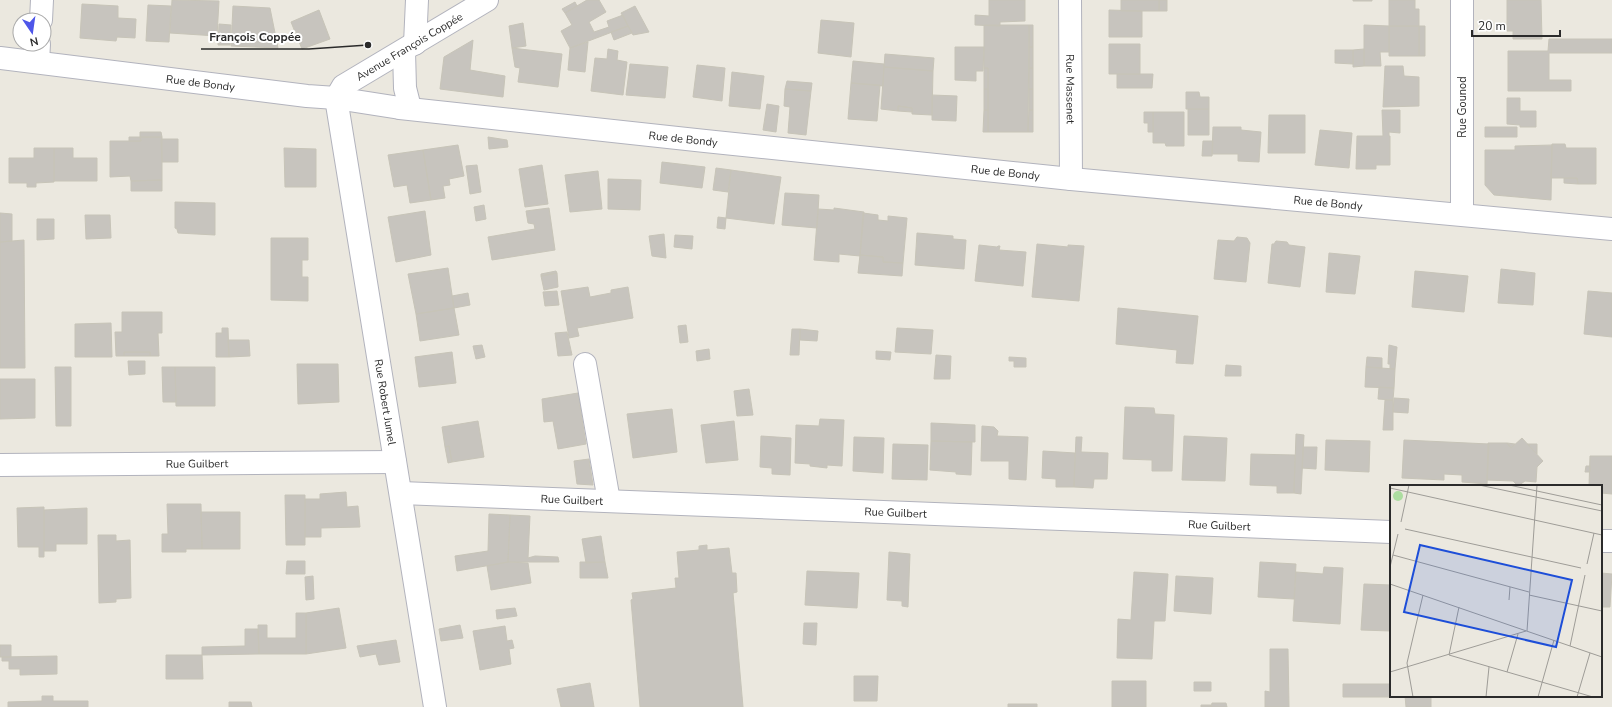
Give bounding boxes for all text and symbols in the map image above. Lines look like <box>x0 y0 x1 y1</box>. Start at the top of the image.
street label: Avenue François Coppée <box>353 9 465 84</box>
north arrow <box>12 12 52 52</box>
scale bar <box>1472 12 1560 38</box>
text: 20 m <box>1478 18 1506 34</box>
callout: François Coppée <box>201 25 309 49</box>
text: François Coppée <box>209 29 301 45</box>
text: N <box>28 33 40 49</box>
street label: Rue Massenet <box>1063 54 1078 124</box>
street label: Rue de Bondy <box>165 71 236 95</box>
street label: Rue Gounod <box>1455 76 1470 138</box>
street label: Rue de Bondy <box>648 127 719 150</box>
street label: Rue de Bondy <box>970 161 1041 183</box>
street label: Rue de Bondy <box>1293 192 1363 213</box>
street label: Rue Robert Jumel <box>371 358 400 447</box>
street label: Rue Guilbert <box>166 456 228 471</box>
inset map <box>1390 485 1602 697</box>
street label: Rue Guilbert <box>540 491 604 508</box>
street label: Rue Guilbert <box>864 504 927 521</box>
street label: Rue Guilbert <box>1188 517 1251 534</box>

